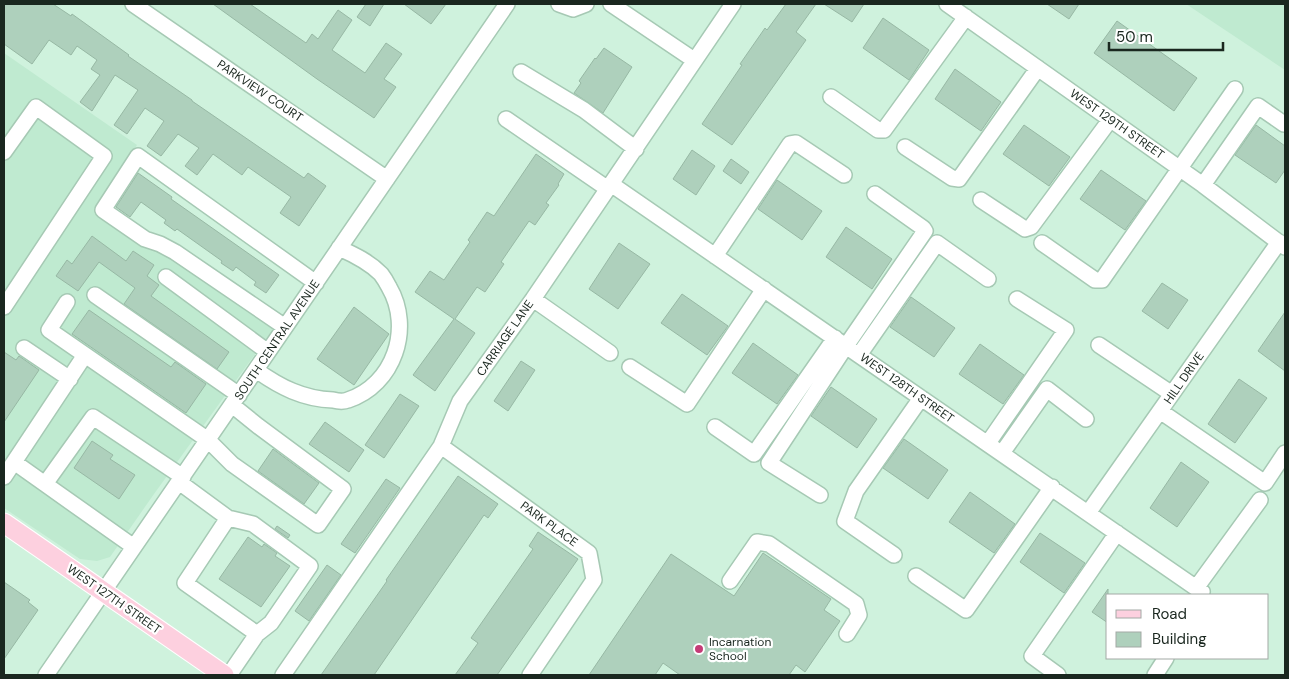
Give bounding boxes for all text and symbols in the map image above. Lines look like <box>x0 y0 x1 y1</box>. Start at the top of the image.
scale bar <box>1109 20 1223 52</box>
text: 50 m <box>1116 27 1153 47</box>
street label: PARKVIEW COURT <box>214 56 306 126</box>
street label: WEST 129TH STREET <box>1067 85 1168 163</box>
street label: SOUTH CENTRAL AVENUE <box>231 277 323 403</box>
street label: CARRIAGE LANE <box>473 297 537 379</box>
street label: WEST 128TH STREET <box>857 349 957 427</box>
street label: HILL DRIVE <box>1160 349 1208 407</box>
street label: PARK PLACE <box>517 498 581 550</box>
street label: WEST 127TH STREET <box>64 561 164 638</box>
legend <box>1106 594 1269 659</box>
text: Road <box>1152 604 1187 624</box>
text: Building <box>1152 629 1207 649</box>
place label: Incarnation School <box>709 634 771 664</box>
marker: Incarnation School <box>693 643 705 655</box>

